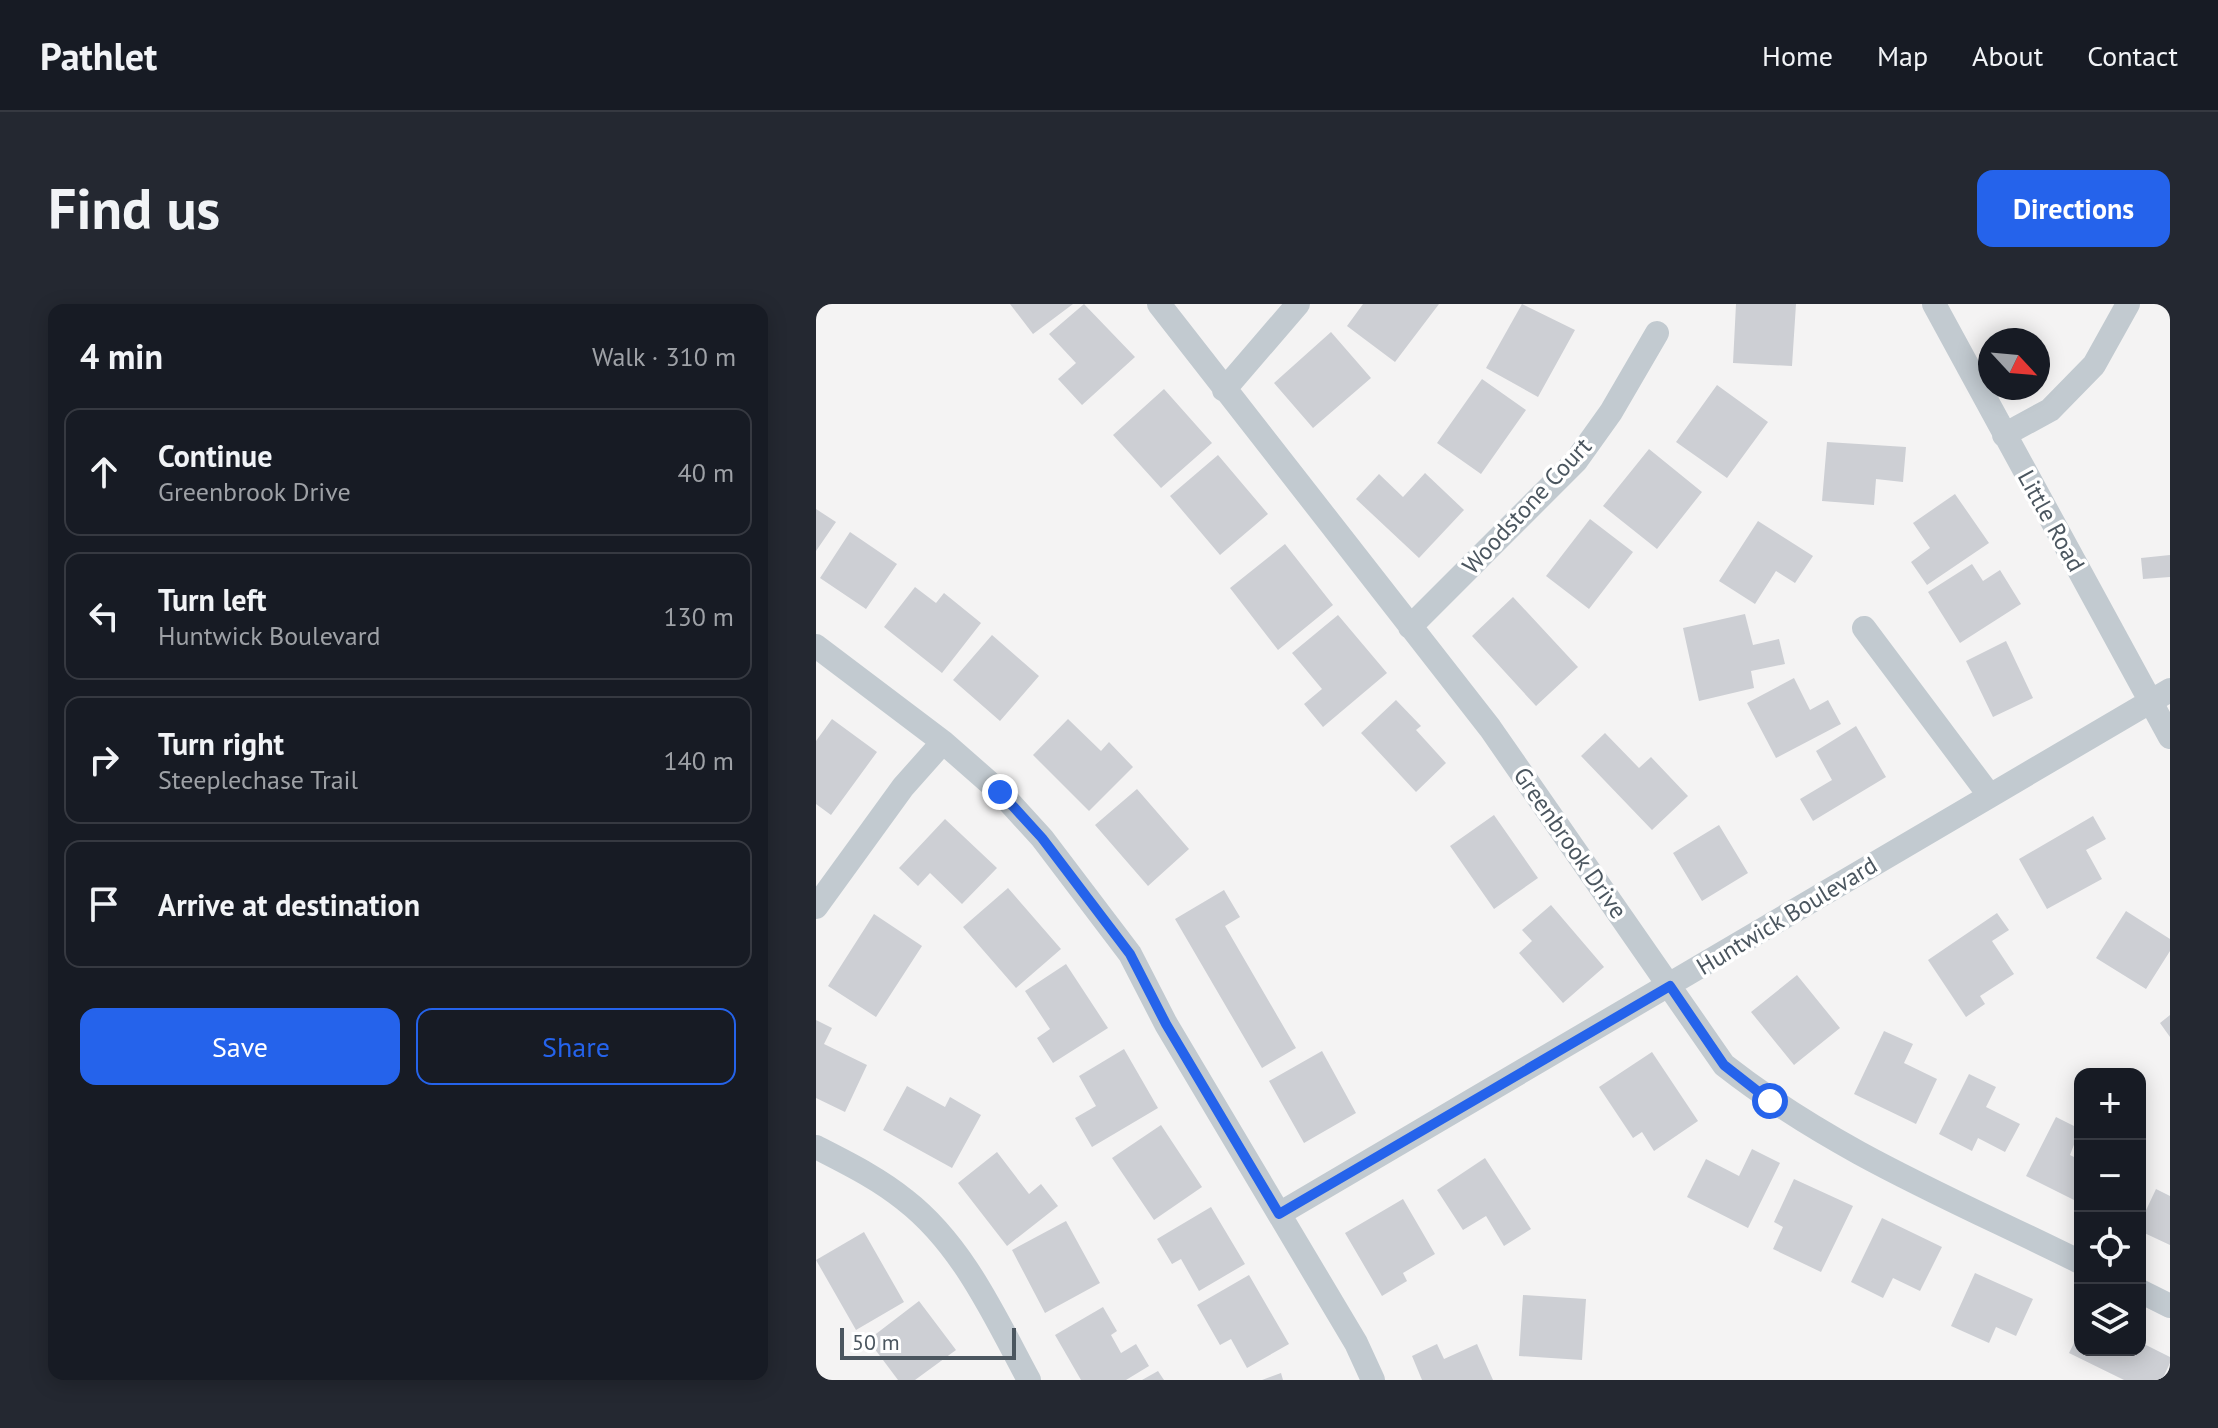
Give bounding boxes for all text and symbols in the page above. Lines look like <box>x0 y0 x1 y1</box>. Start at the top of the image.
text: Pathlet <box>40 31 157 80</box>
text: Home <box>1762 37 1833 74</box>
text: Map <box>1877 37 1928 74</box>
text: About <box>1972 37 2043 74</box>
text: Contact <box>2087 37 2178 74</box>
button: Directions <box>1977 170 2170 247</box>
text: Find us <box>48 172 220 244</box>
north arrow <box>1978 328 2050 400</box>
text: 4 min <box>80 334 163 378</box>
text: Walk · 310 m <box>592 340 736 373</box>
street label: Woodstone Court <box>1455 431 1598 581</box>
text: Continue <box>158 436 272 475</box>
icon: ahead <box>82 450 126 494</box>
text: 40 m <box>678 456 734 489</box>
street label: Little Road <box>2011 464 2092 577</box>
text: Greenbrook Drive <box>158 475 351 508</box>
text: Turn left <box>158 580 266 619</box>
icon: left <box>82 594 126 638</box>
text: 130 m <box>663 600 734 633</box>
text: Huntwick Boulevard <box>158 619 381 652</box>
text: Turn right <box>158 724 284 763</box>
icon: right <box>82 738 126 782</box>
text: 140 m <box>663 744 734 777</box>
street label: Greenbrook Drive <box>1507 761 1634 924</box>
text: Steeplechase Trail <box>158 763 358 796</box>
route end <box>982 774 1018 810</box>
street label: Huntwick Boulevard <box>1691 849 1883 982</box>
icon: arrive <box>82 882 126 926</box>
text: Arrive at destination <box>158 885 420 924</box>
button: Save <box>80 1008 400 1085</box>
button: Share <box>416 1008 736 1085</box>
map controls <box>2074 1068 2146 1356</box>
button: + <box>2074 1068 2146 1140</box>
route start <box>1752 1083 1788 1119</box>
button: − <box>2074 1140 2146 1212</box>
button: locate <box>2074 1212 2146 1284</box>
button: layers <box>2074 1284 2146 1356</box>
scale bar <box>840 1324 1016 1360</box>
text: 50 m <box>852 1328 900 1356</box>

